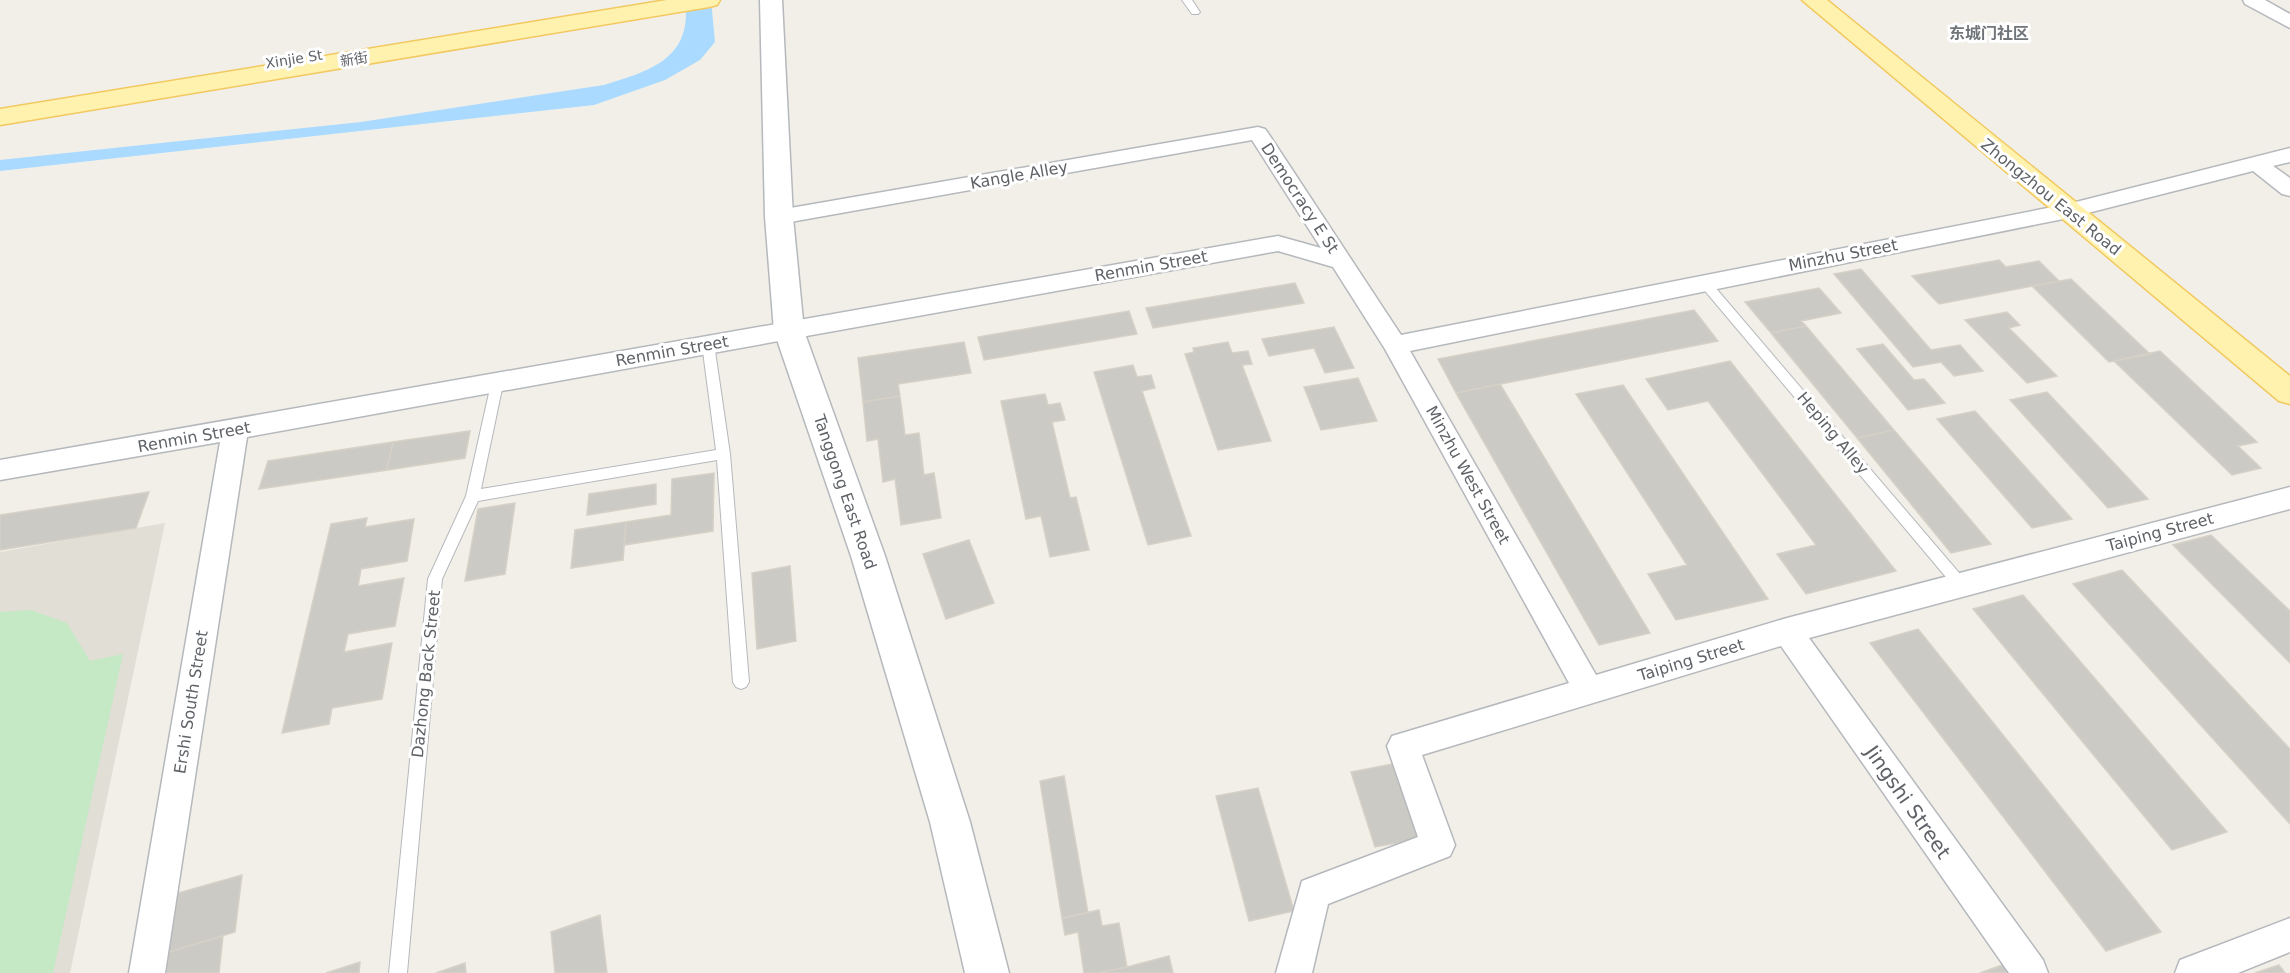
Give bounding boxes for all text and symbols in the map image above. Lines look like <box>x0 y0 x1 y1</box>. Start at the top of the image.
district label: 东城门社区 <box>1949 24 2029 43</box>
street label: Xinjie St <box>264 47 324 71</box>
street label: 新街 <box>339 49 369 69</box>
street label: Zhongzhou East Road <box>1977 135 2125 259</box>
street label: Democracy E St <box>1257 139 1343 257</box>
street label: Kangle Alley <box>969 157 1069 193</box>
street label: Minzhu Street <box>1787 235 1899 275</box>
street label: Renmin Street <box>1093 247 1209 285</box>
street label: Renmin Street <box>614 332 730 370</box>
street label: Heping Alley <box>1793 388 1873 478</box>
street label: Minzhu West Street <box>1422 403 1514 547</box>
street label: Tanggong East Road <box>809 411 880 572</box>
street label: Renmin Street <box>136 418 252 456</box>
street label: Taiping Street <box>2103 509 2216 556</box>
street label: Dazhong Back Street <box>408 589 444 759</box>
street label: Ershi South Street <box>170 629 212 775</box>
street label: Taiping Street <box>1635 635 1746 685</box>
street label: Jingshi Street <box>1859 739 1956 863</box>

